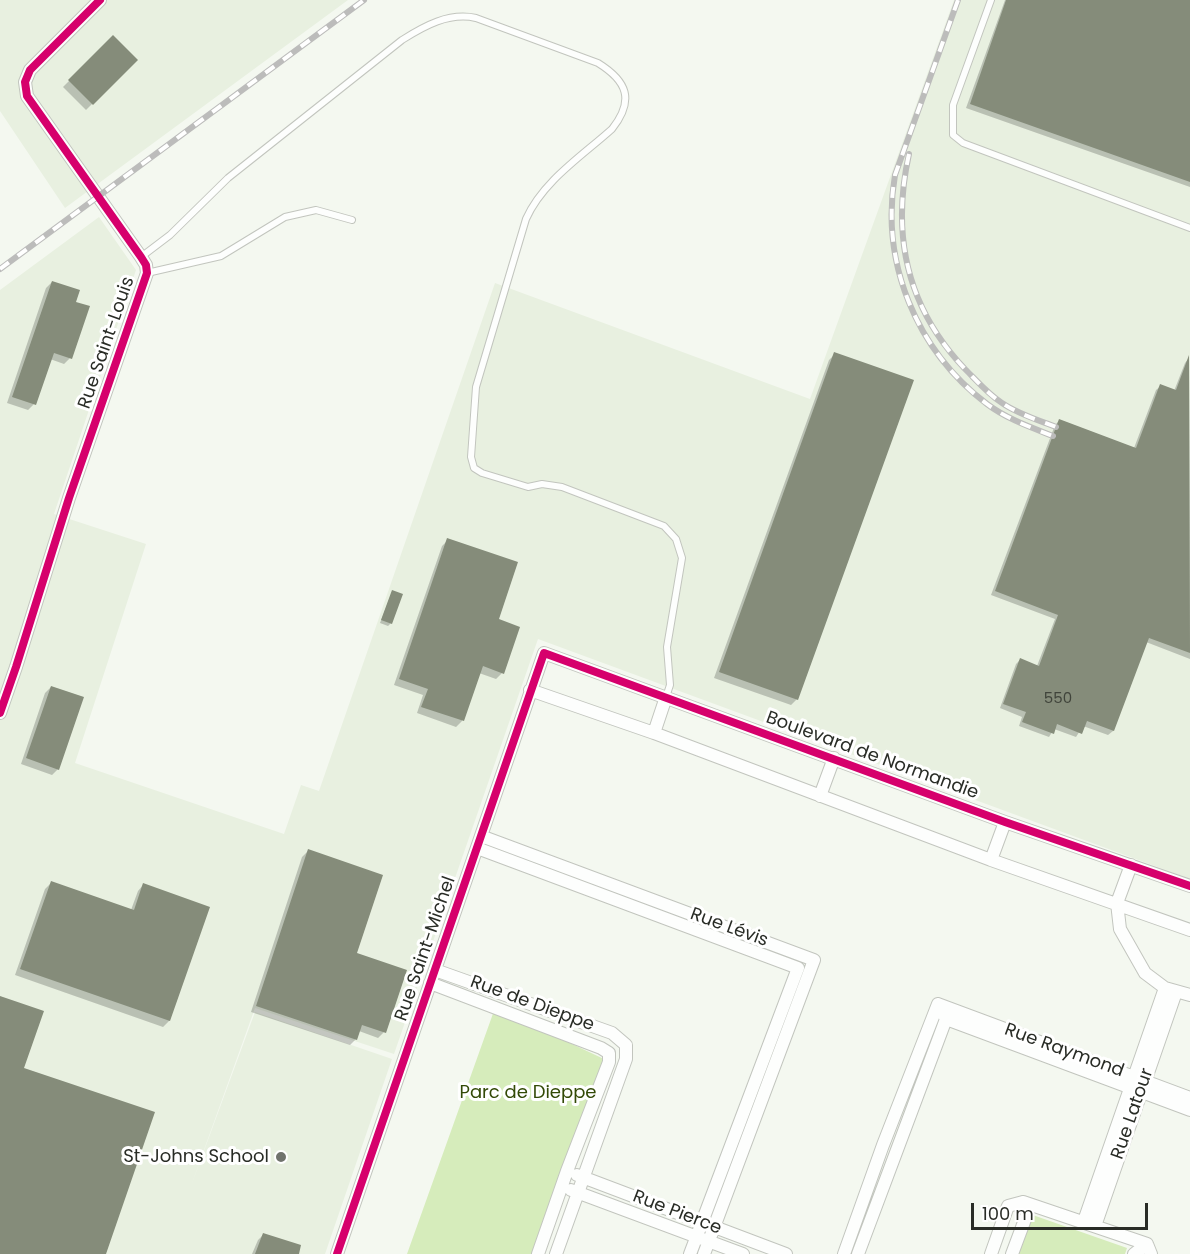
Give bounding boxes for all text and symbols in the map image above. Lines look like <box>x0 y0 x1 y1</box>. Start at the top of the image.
street label: Rue Saint-Louis <box>74 274 140 412</box>
house number: 550 <box>1044 690 1072 708</box>
street label: Boulevard de Normandie <box>763 707 981 805</box>
street label: Rue Saint-Michel <box>391 874 461 1024</box>
street label: Rue Lévis <box>687 904 771 952</box>
street label: Rue de Dieppe <box>467 972 597 1036</box>
street label: Rue Raymond <box>1001 1019 1127 1083</box>
street label: Rue Latour <box>1107 1066 1159 1162</box>
park label: Parc de Dieppe <box>460 1082 596 1104</box>
place label: St-Johns School <box>123 1146 269 1168</box>
marker: St-Johns School <box>274 1150 288 1164</box>
street label: Rue Pierce <box>630 1186 724 1240</box>
scale bar <box>974 1191 1151 1229</box>
text: 100 m <box>982 1201 1034 1226</box>

